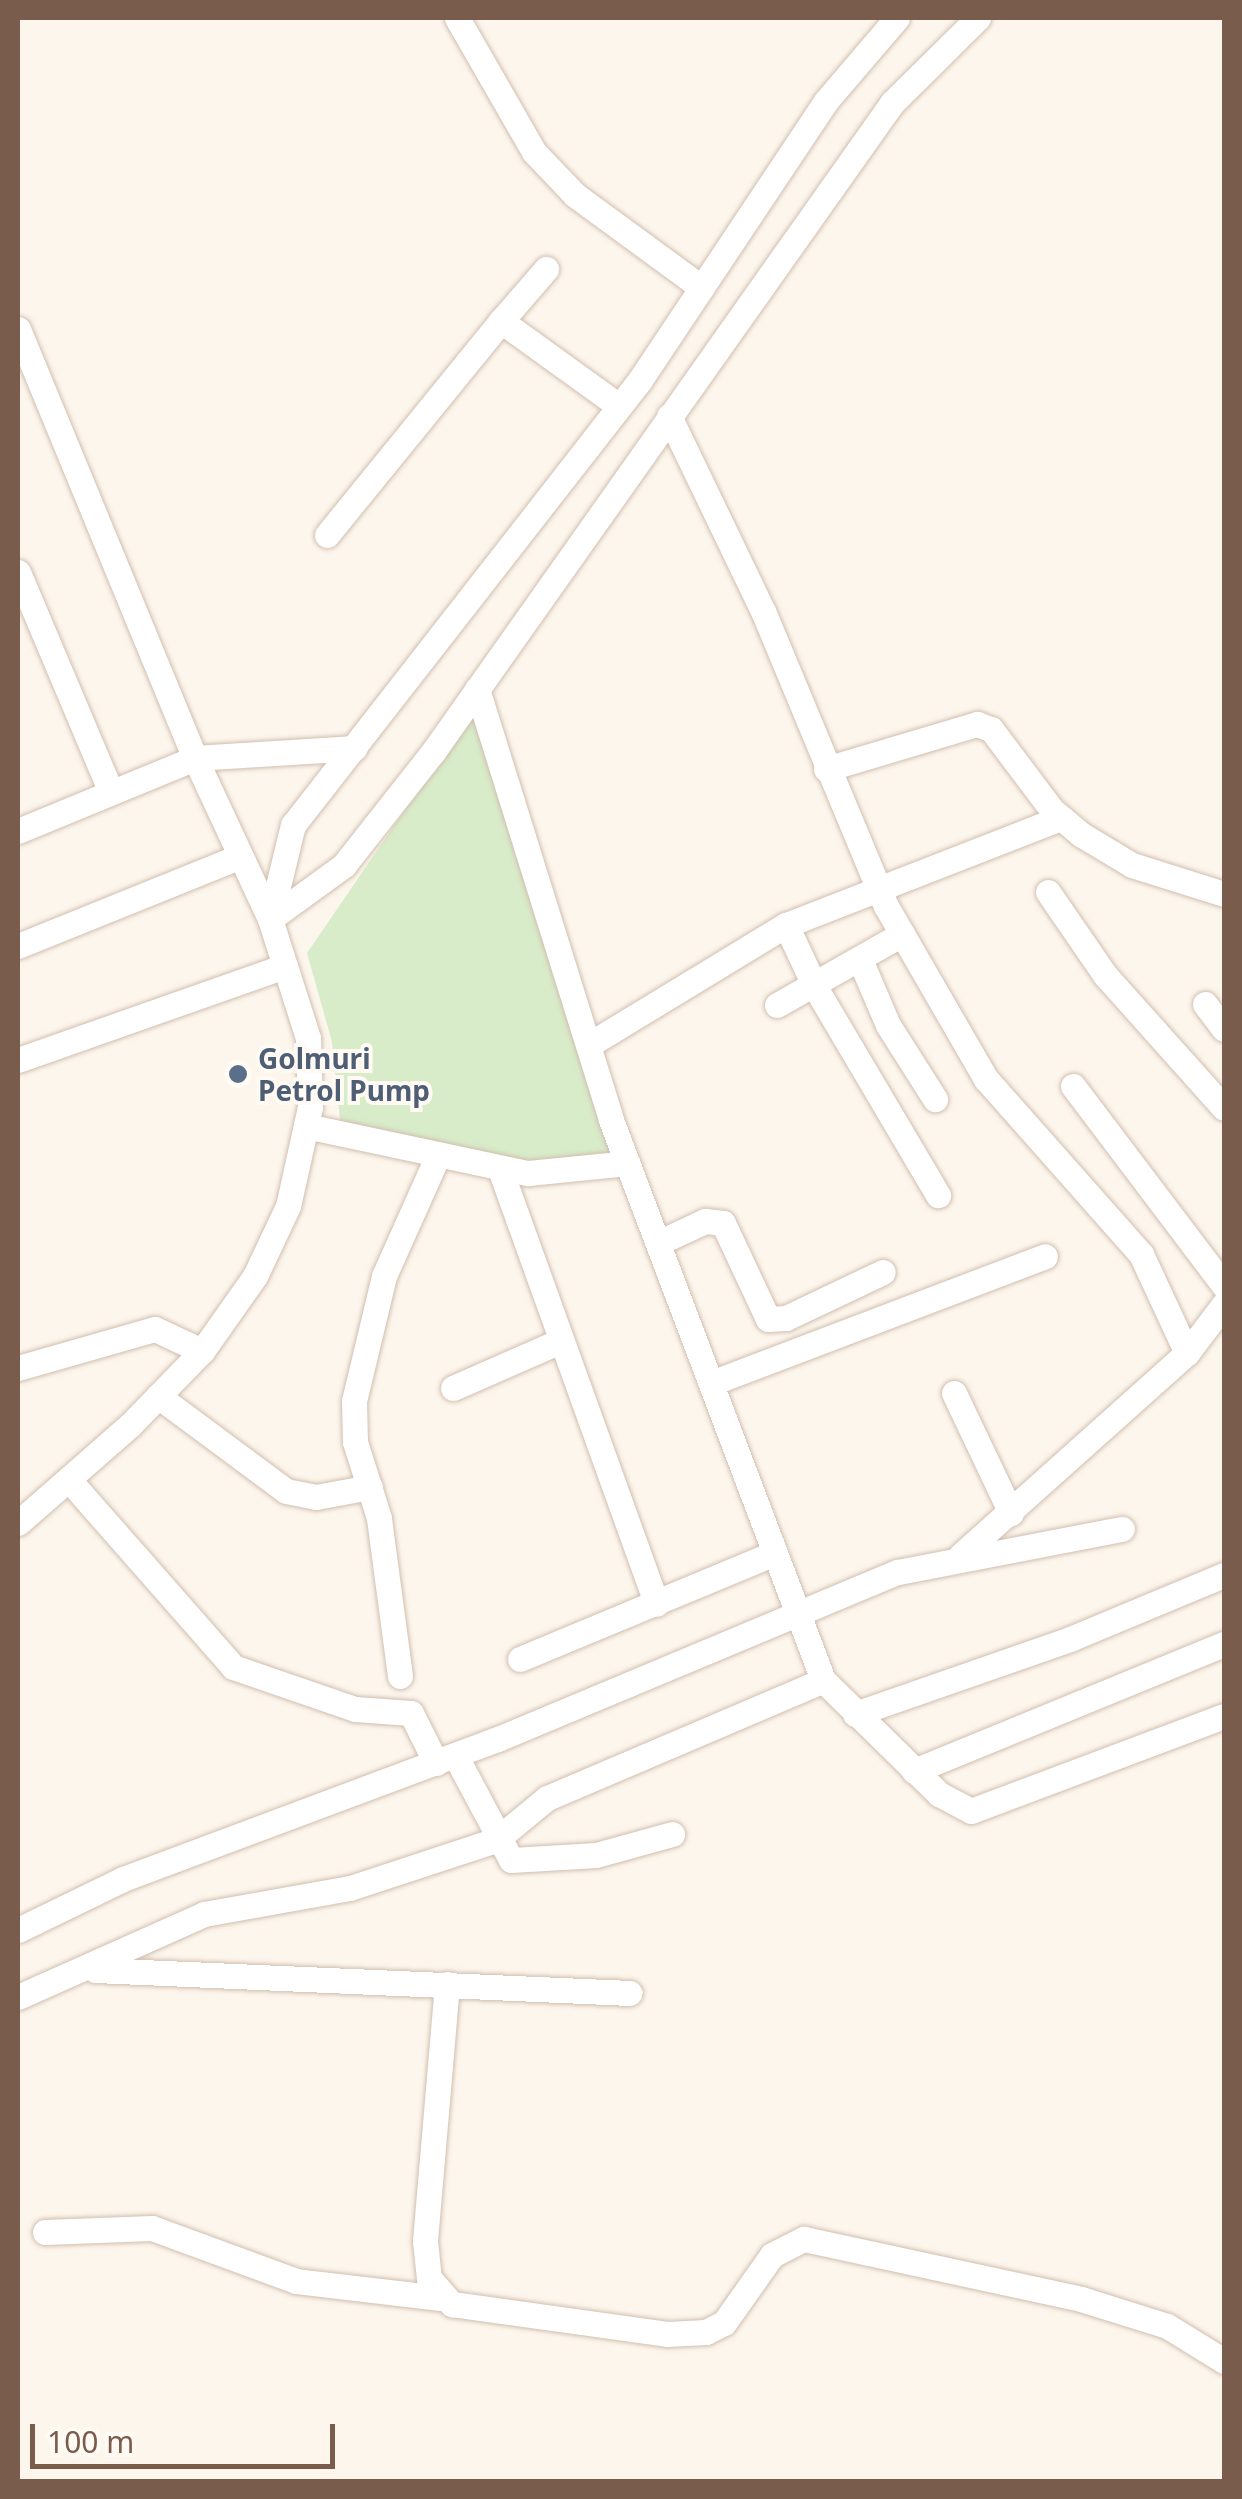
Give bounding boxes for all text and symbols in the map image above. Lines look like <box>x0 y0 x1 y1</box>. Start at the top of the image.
place label: Golmuri Petrol Pump <box>258 1041 430 1107</box>
marker: Golmuri Petrol Pump <box>227 1063 249 1085</box>
scale bar <box>35 2404 340 2466</box>
text: 100 m <box>47 2421 134 2462</box>

